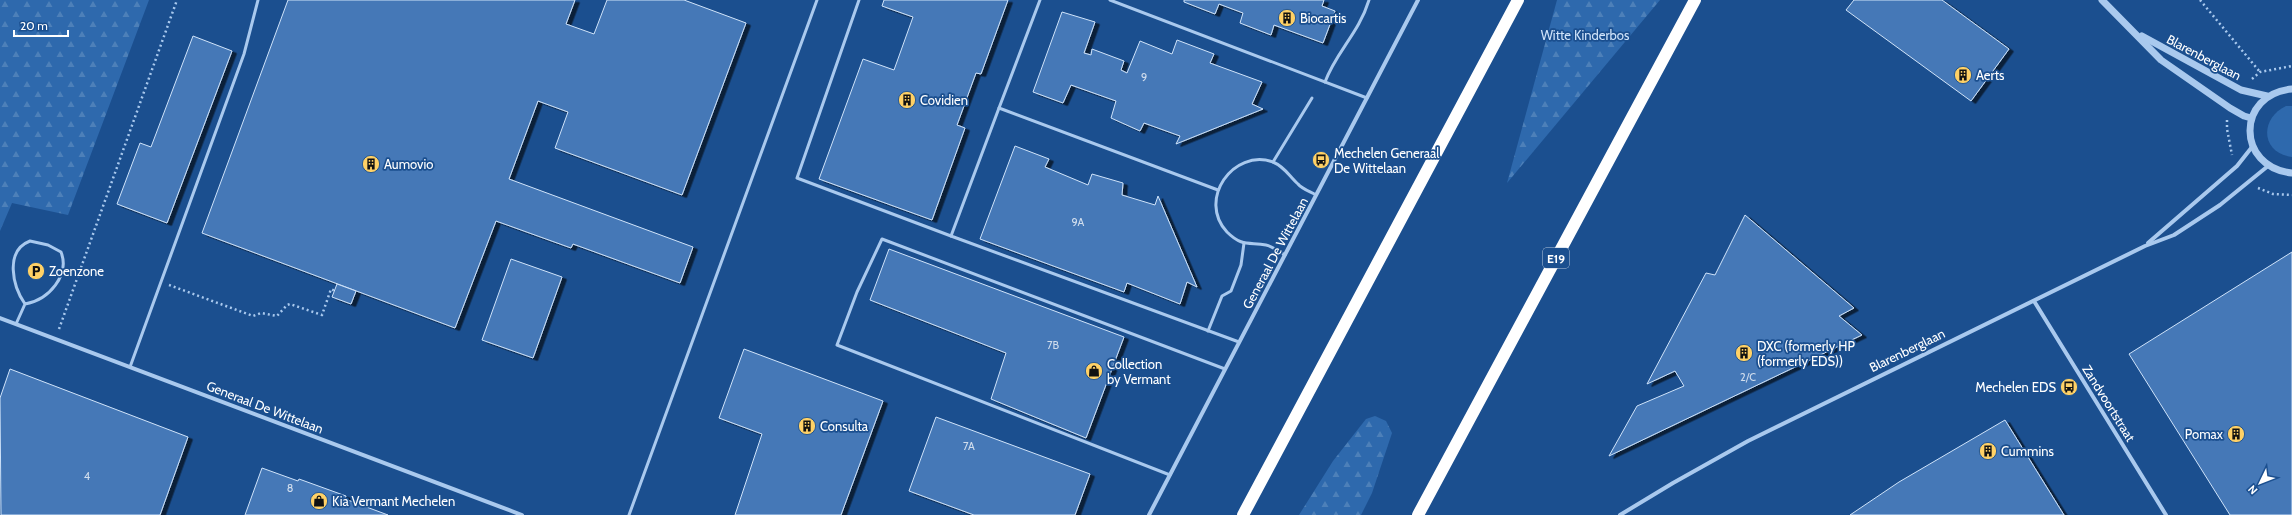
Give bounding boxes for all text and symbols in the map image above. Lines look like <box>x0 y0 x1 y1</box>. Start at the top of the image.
building icon: Biocartis <box>1277 8 1297 28</box>
place label: Biocartis <box>1300 10 1347 26</box>
scale bar <box>14 12 68 38</box>
text: 20 m <box>20 18 48 33</box>
park label: Witte Kinderbos <box>1541 27 1630 43</box>
street label: Blarenberglaan <box>2164 31 2244 83</box>
building icon: Aerts <box>1953 65 1973 85</box>
place label: Aerts <box>1976 67 2005 83</box>
house number: 9 <box>1141 70 1147 84</box>
building icon: Covidien <box>897 90 917 110</box>
place label: Covidien <box>920 92 968 108</box>
place label: Mechelen Generaal De Wittelaan <box>1334 145 1439 176</box>
bus stop icon: Mechelen Generaal De Wittelaan <box>1311 150 1331 170</box>
building icon: Aumovio <box>361 154 381 174</box>
place label: Aumovio <box>384 156 433 172</box>
street label: Generaal De Wittelaan <box>1239 195 1311 311</box>
house number: 9A <box>1072 215 1085 229</box>
road number: E19 <box>1543 248 1569 268</box>
parking icon: Zoenzone <box>26 261 46 281</box>
place label: Zoenzone <box>49 263 104 279</box>
street label: Blarenberglaan <box>1867 325 1947 375</box>
house number: 7B <box>1047 338 1059 352</box>
place label: DXC (formerly HP (formerly EDS)) <box>1757 338 1855 369</box>
building icon: DXC (formerly HP (formerly EDS)) <box>1734 343 1754 363</box>
place label: Collection by Vermant <box>1107 356 1171 387</box>
shop icon: Collection by Vermant <box>1084 361 1104 381</box>
street label: Zandvoortstraat <box>2079 362 2139 445</box>
house number: 2/C <box>1740 370 1756 384</box>
street label: Generaal De Wittelaan <box>204 377 326 437</box>
bus stop icon: Mechelen EDS <box>2059 377 2079 397</box>
place label: Mechelen EDS <box>1975 379 2056 395</box>
building icon: Consulta <box>797 416 817 436</box>
place label: Consulta <box>820 418 869 434</box>
building icon: Pomax <box>2226 424 2246 444</box>
place label: Pomax <box>2185 426 2224 442</box>
house number: 7A <box>963 439 975 453</box>
building icon: Cummins <box>1978 441 1998 461</box>
place label: Cummins <box>2001 443 2054 459</box>
north arrow <box>2240 463 2280 503</box>
house number: 4 <box>84 469 91 483</box>
house number: 8 <box>287 481 293 495</box>
text: N <box>2245 482 2260 497</box>
shop icon: Kia Vermant Mechelen <box>309 491 329 511</box>
place label: Kia Vermant Mechelen <box>332 493 455 509</box>

